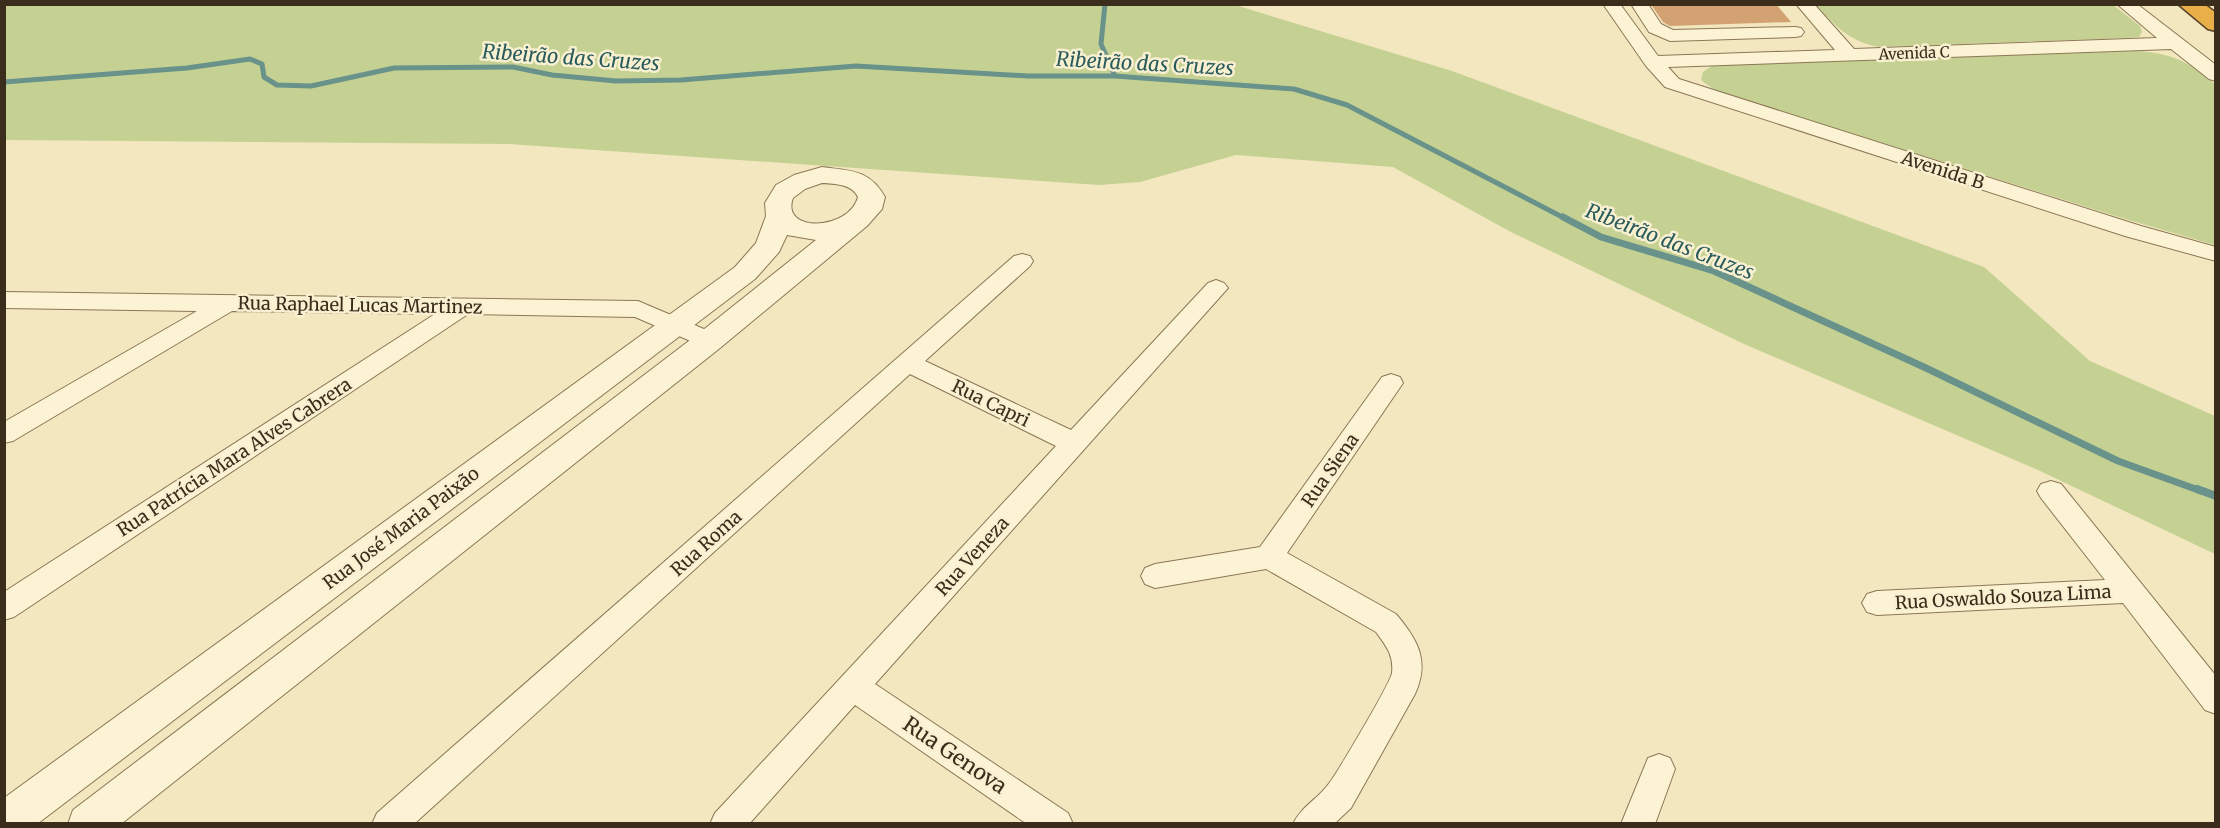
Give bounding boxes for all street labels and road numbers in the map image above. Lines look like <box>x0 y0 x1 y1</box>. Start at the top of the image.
street label: Avenida C <box>1877 42 1950 64</box>
street label: Avenida B <box>1898 146 1987 194</box>
street label: Rua Raphael Lucas Martinez <box>237 291 483 319</box>
street label: Rua Patrícia Mara Alves Cabrera <box>112 372 356 542</box>
street label: Rua Capri <box>948 374 1034 432</box>
street label: Rua Siena <box>1296 428 1364 511</box>
street label: Rua José Maria Paixão <box>318 462 484 594</box>
street label: Rua Roma <box>666 505 747 581</box>
street label: Rua Veneza <box>930 511 1014 600</box>
street label: Rua Oswaldo Souza Lima <box>1894 580 2112 614</box>
street label: Rua Genova <box>898 710 1012 800</box>

